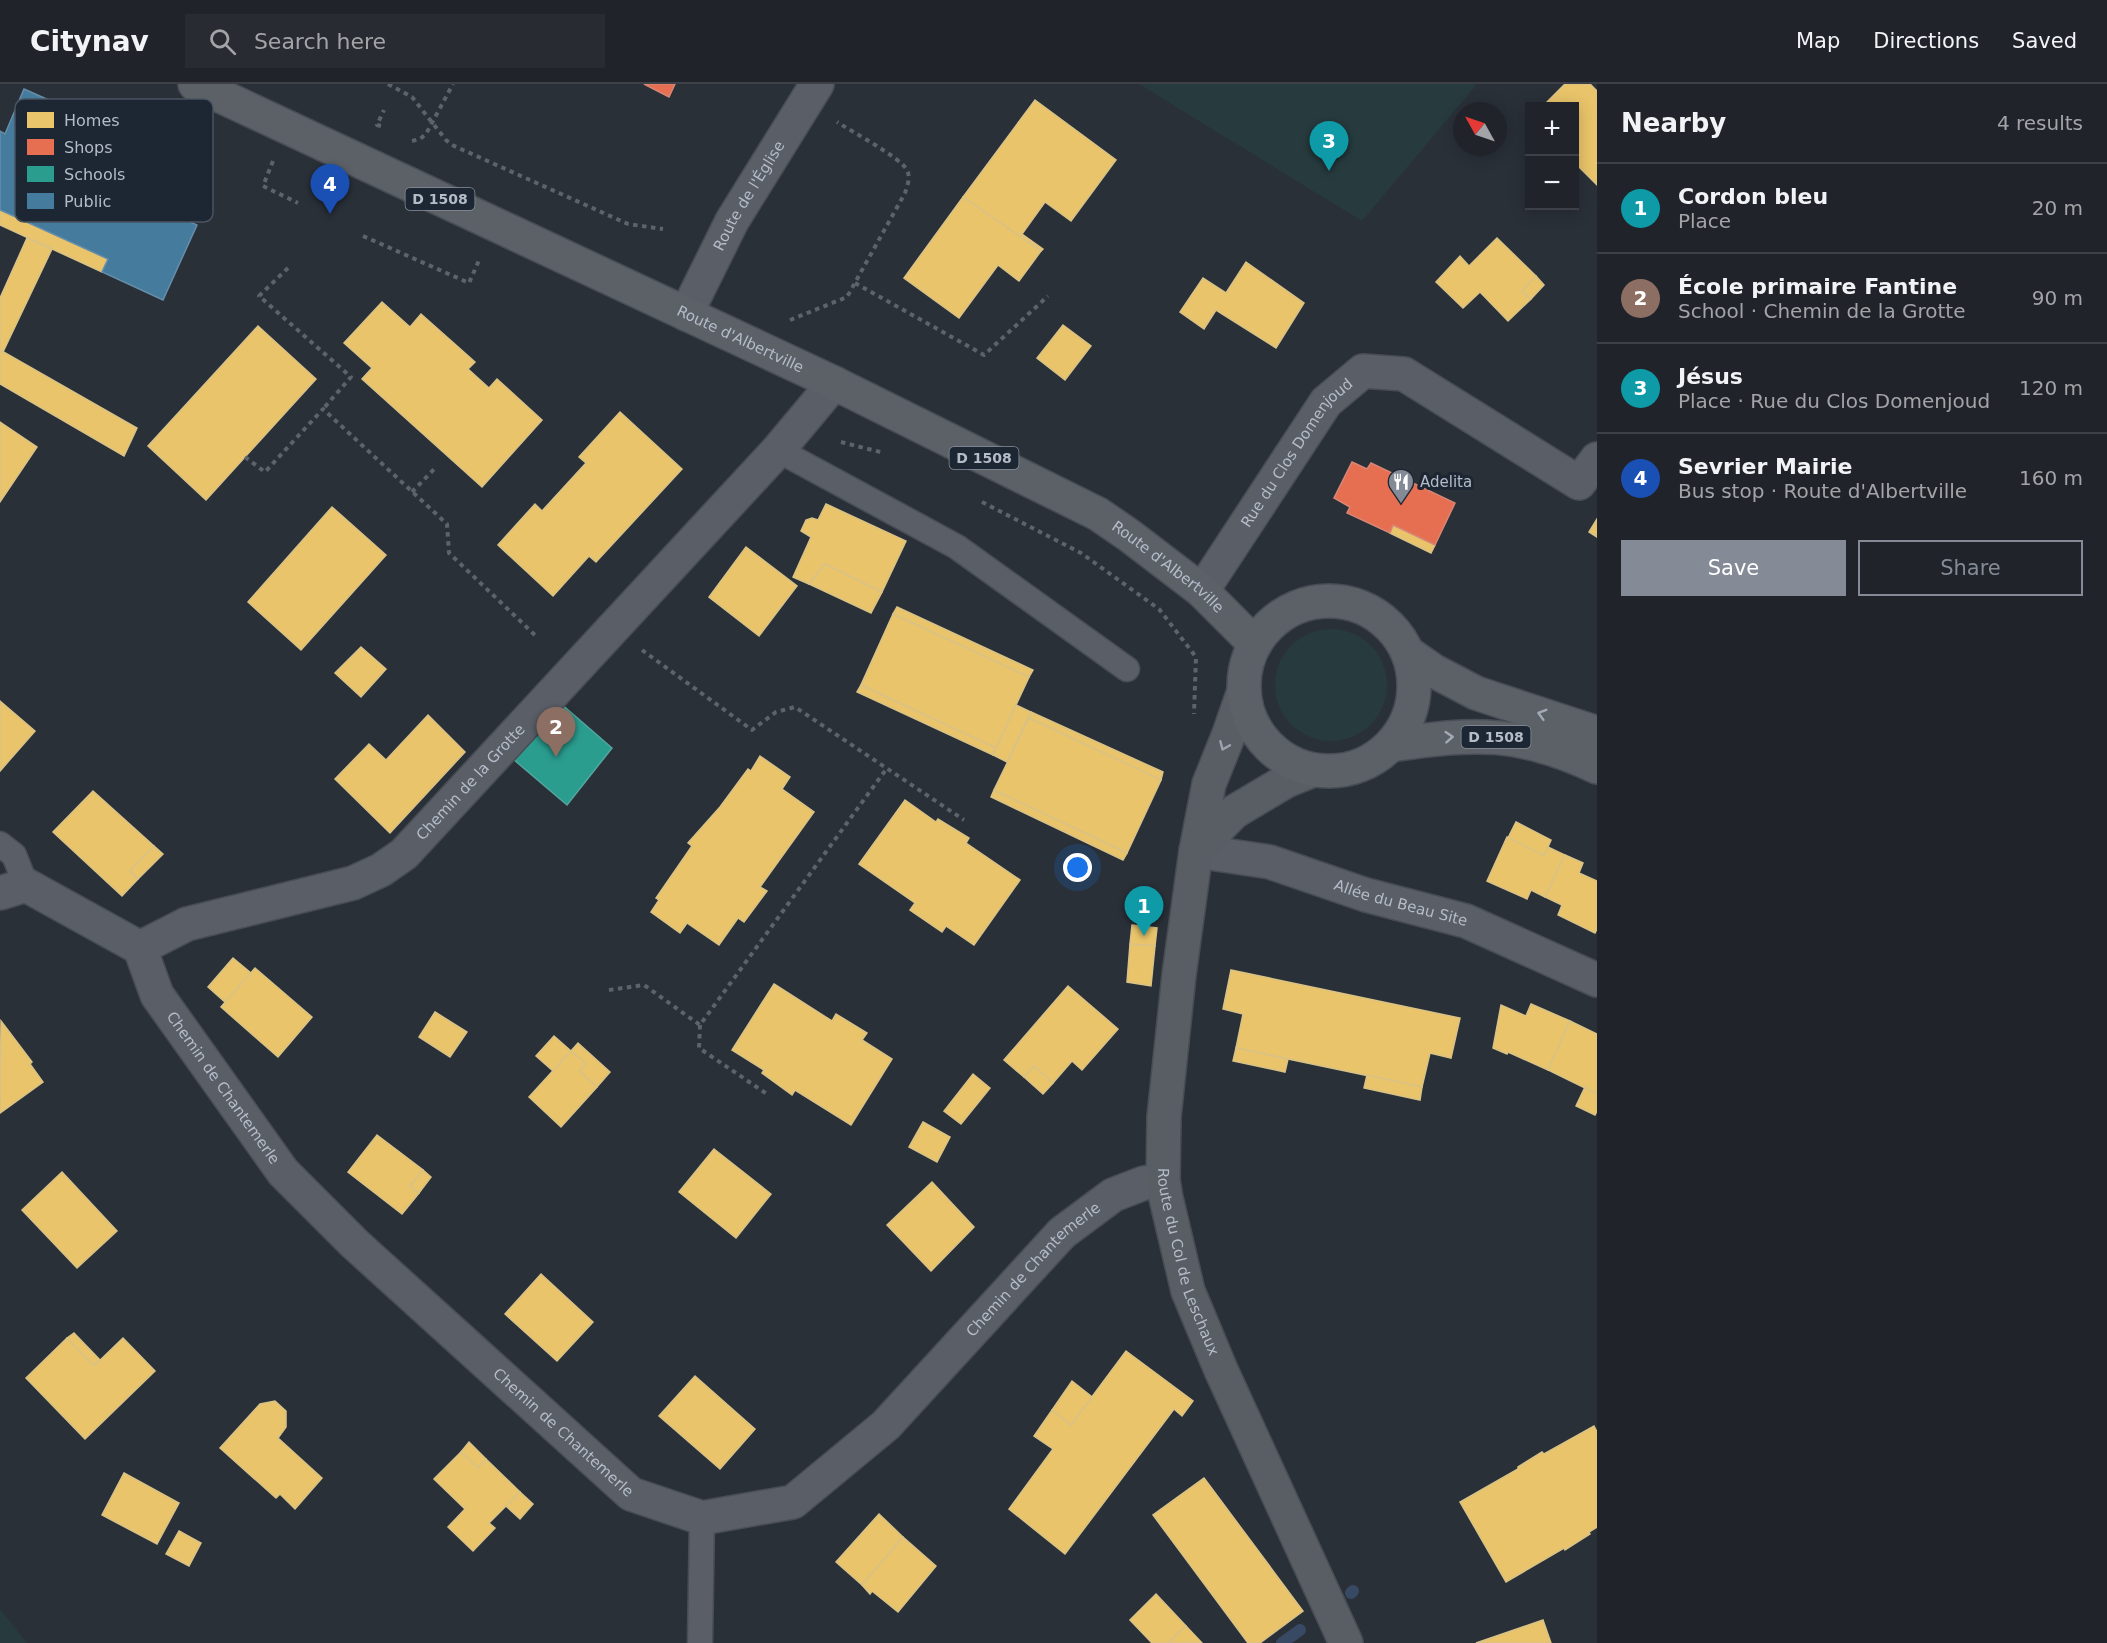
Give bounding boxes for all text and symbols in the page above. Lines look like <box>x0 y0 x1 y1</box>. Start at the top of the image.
search box <box>185 14 605 68</box>
text: Citynav <box>30 25 149 58</box>
icon: search <box>206 25 239 58</box>
text: Search here <box>254 29 386 54</box>
text: Map <box>1796 29 1840 53</box>
text: Directions <box>1873 29 1979 53</box>
text: Saved <box>2012 29 2077 53</box>
legend <box>15 99 213 222</box>
north arrow <box>1453 102 1507 156</box>
map controls <box>1525 102 1579 210</box>
button: + <box>1525 102 1579 156</box>
text: Nearby <box>1621 108 1726 138</box>
text: Homes <box>64 111 120 130</box>
text: 4 results <box>1997 111 2083 135</box>
pin: 3 <box>1310 122 1348 171</box>
text: Shops <box>64 138 113 157</box>
street label: Route de l'Église <box>710 138 788 254</box>
button: − <box>1525 156 1579 210</box>
pin: 4 <box>310 164 350 214</box>
text: Schools <box>64 165 125 184</box>
text: Cordon bleu <box>1678 184 1828 209</box>
road number: D 1508 <box>406 188 474 210</box>
text: Public <box>64 192 111 211</box>
text: 1 <box>1634 196 1647 220</box>
text: 20 m <box>2032 196 2083 220</box>
text: Place <box>1678 209 1731 233</box>
text: École primaire Fantine <box>1678 274 1957 299</box>
text: 2 <box>1634 286 1647 310</box>
text: 90 m <box>2032 286 2083 310</box>
text: School · Chemin de la Grotte <box>1678 299 1966 323</box>
street label: Route d'Albertville <box>674 302 807 377</box>
text: Jésus <box>1678 364 1743 389</box>
street label: Rue du Clos Domenjoud <box>1237 375 1356 531</box>
text: 3 <box>1634 376 1647 400</box>
text: 120 m <box>2019 376 2083 400</box>
text: Place · Rue du Clos Domenjoud <box>1678 389 1990 413</box>
road number: D 1508 <box>950 447 1018 469</box>
text: Sevrier Mairie <box>1678 454 1853 479</box>
text: 4 <box>1634 466 1647 490</box>
text: 160 m <box>2019 466 2083 490</box>
restaurant icon: Adelita <box>1386 467 1416 505</box>
place label: Adelita <box>1420 473 1472 491</box>
text: Bus stop · Route d'Albertville <box>1678 479 1967 503</box>
street label: Route d'Albertville <box>1108 517 1228 617</box>
button: Save <box>1621 540 1846 596</box>
button: Share <box>1858 540 2083 596</box>
pin: 2 <box>536 708 576 757</box>
one-way arrow <box>1537 709 1548 721</box>
street label: Chemin de la Grotte <box>412 720 529 844</box>
road number: D 1508 <box>1462 726 1530 748</box>
one-way arrow <box>1444 731 1453 744</box>
one-way arrow <box>1220 740 1232 751</box>
your location <box>1063 853 1092 882</box>
street label: Allée du Beau Site <box>1332 876 1469 930</box>
pin: 1 <box>1124 886 1164 936</box>
street label: Chemin de Chantemerle <box>163 1008 284 1168</box>
street label: Route du Col de Leschaux <box>1154 1168 1223 1358</box>
street label: Chemin de Chantemerle <box>962 1199 1104 1341</box>
street label: Chemin de Chantemerle <box>489 1364 637 1501</box>

